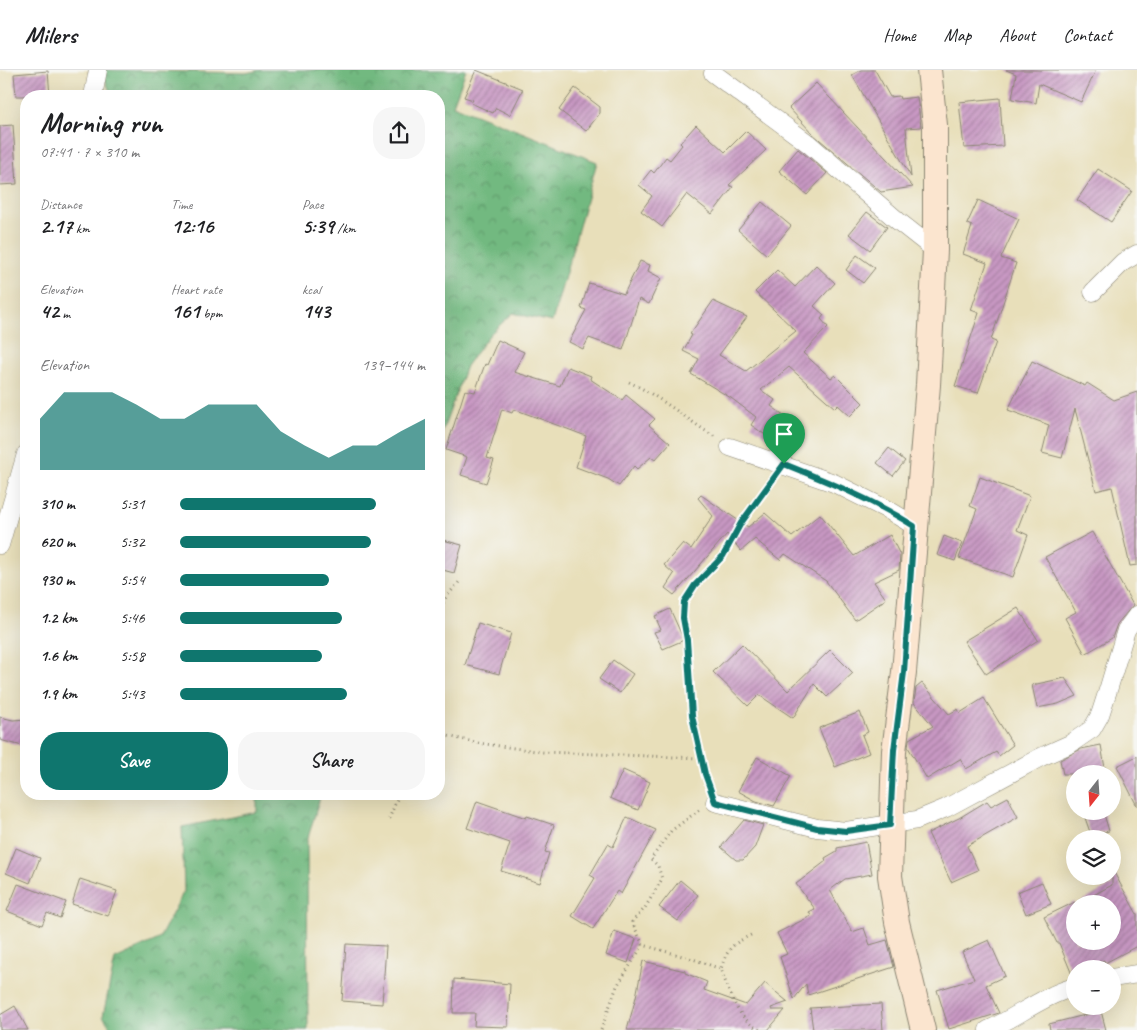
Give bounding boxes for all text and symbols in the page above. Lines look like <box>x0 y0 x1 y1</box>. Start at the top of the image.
text: Milers <box>25 20 77 50</box>
text: Home <box>883 24 916 46</box>
text: Map <box>944 24 971 46</box>
text: About <box>999 24 1035 46</box>
text: Contact <box>1063 24 1112 46</box>
text: Morning run <box>40 105 162 140</box>
button: share <box>373 107 425 159</box>
text: 07:41 · 7 × 310 m <box>40 142 139 162</box>
text: Distance <box>40 196 82 213</box>
text: Time <box>171 196 192 213</box>
text: Pace <box>302 196 324 213</box>
text: 2.17 <box>40 213 72 239</box>
text: 12:16 <box>171 213 213 239</box>
text: 5:39 <box>302 213 334 239</box>
text: km <box>72 220 90 237</box>
text: /km <box>334 220 356 237</box>
text: Elevation <box>40 281 83 298</box>
text: Heart rate <box>171 281 222 298</box>
text: kcal <box>302 281 321 298</box>
text: 42 <box>40 298 59 324</box>
text: 161 <box>171 298 200 324</box>
text: 143 <box>302 298 330 324</box>
text: m <box>59 305 70 322</box>
text: bpm <box>200 305 222 322</box>
text: Elevation <box>40 355 89 375</box>
text: 139–144 m <box>362 355 425 375</box>
pin <box>763 413 805 464</box>
icon: arrive <box>770 420 798 448</box>
text: 310 m <box>40 494 75 514</box>
text: 5:31 <box>120 494 145 514</box>
text: 620 m <box>40 532 75 552</box>
text: 5:32 <box>120 532 145 552</box>
text: 930 m <box>40 570 74 590</box>
text: 5:54 <box>120 570 145 590</box>
text: 1.2 km <box>40 608 77 628</box>
text: 5:46 <box>120 608 145 628</box>
text: 1.6 km <box>40 646 78 666</box>
text: 5:58 <box>120 646 145 666</box>
text: 1.9 km <box>40 684 77 704</box>
text: 5:43 <box>120 684 145 704</box>
button: Save <box>40 732 228 790</box>
button: Share <box>238 732 425 790</box>
north arrow <box>1066 765 1121 820</box>
map controls <box>1066 765 1121 1015</box>
button: layers <box>1066 830 1121 885</box>
button: + <box>1066 895 1121 950</box>
button: − <box>1066 960 1121 1015</box>

